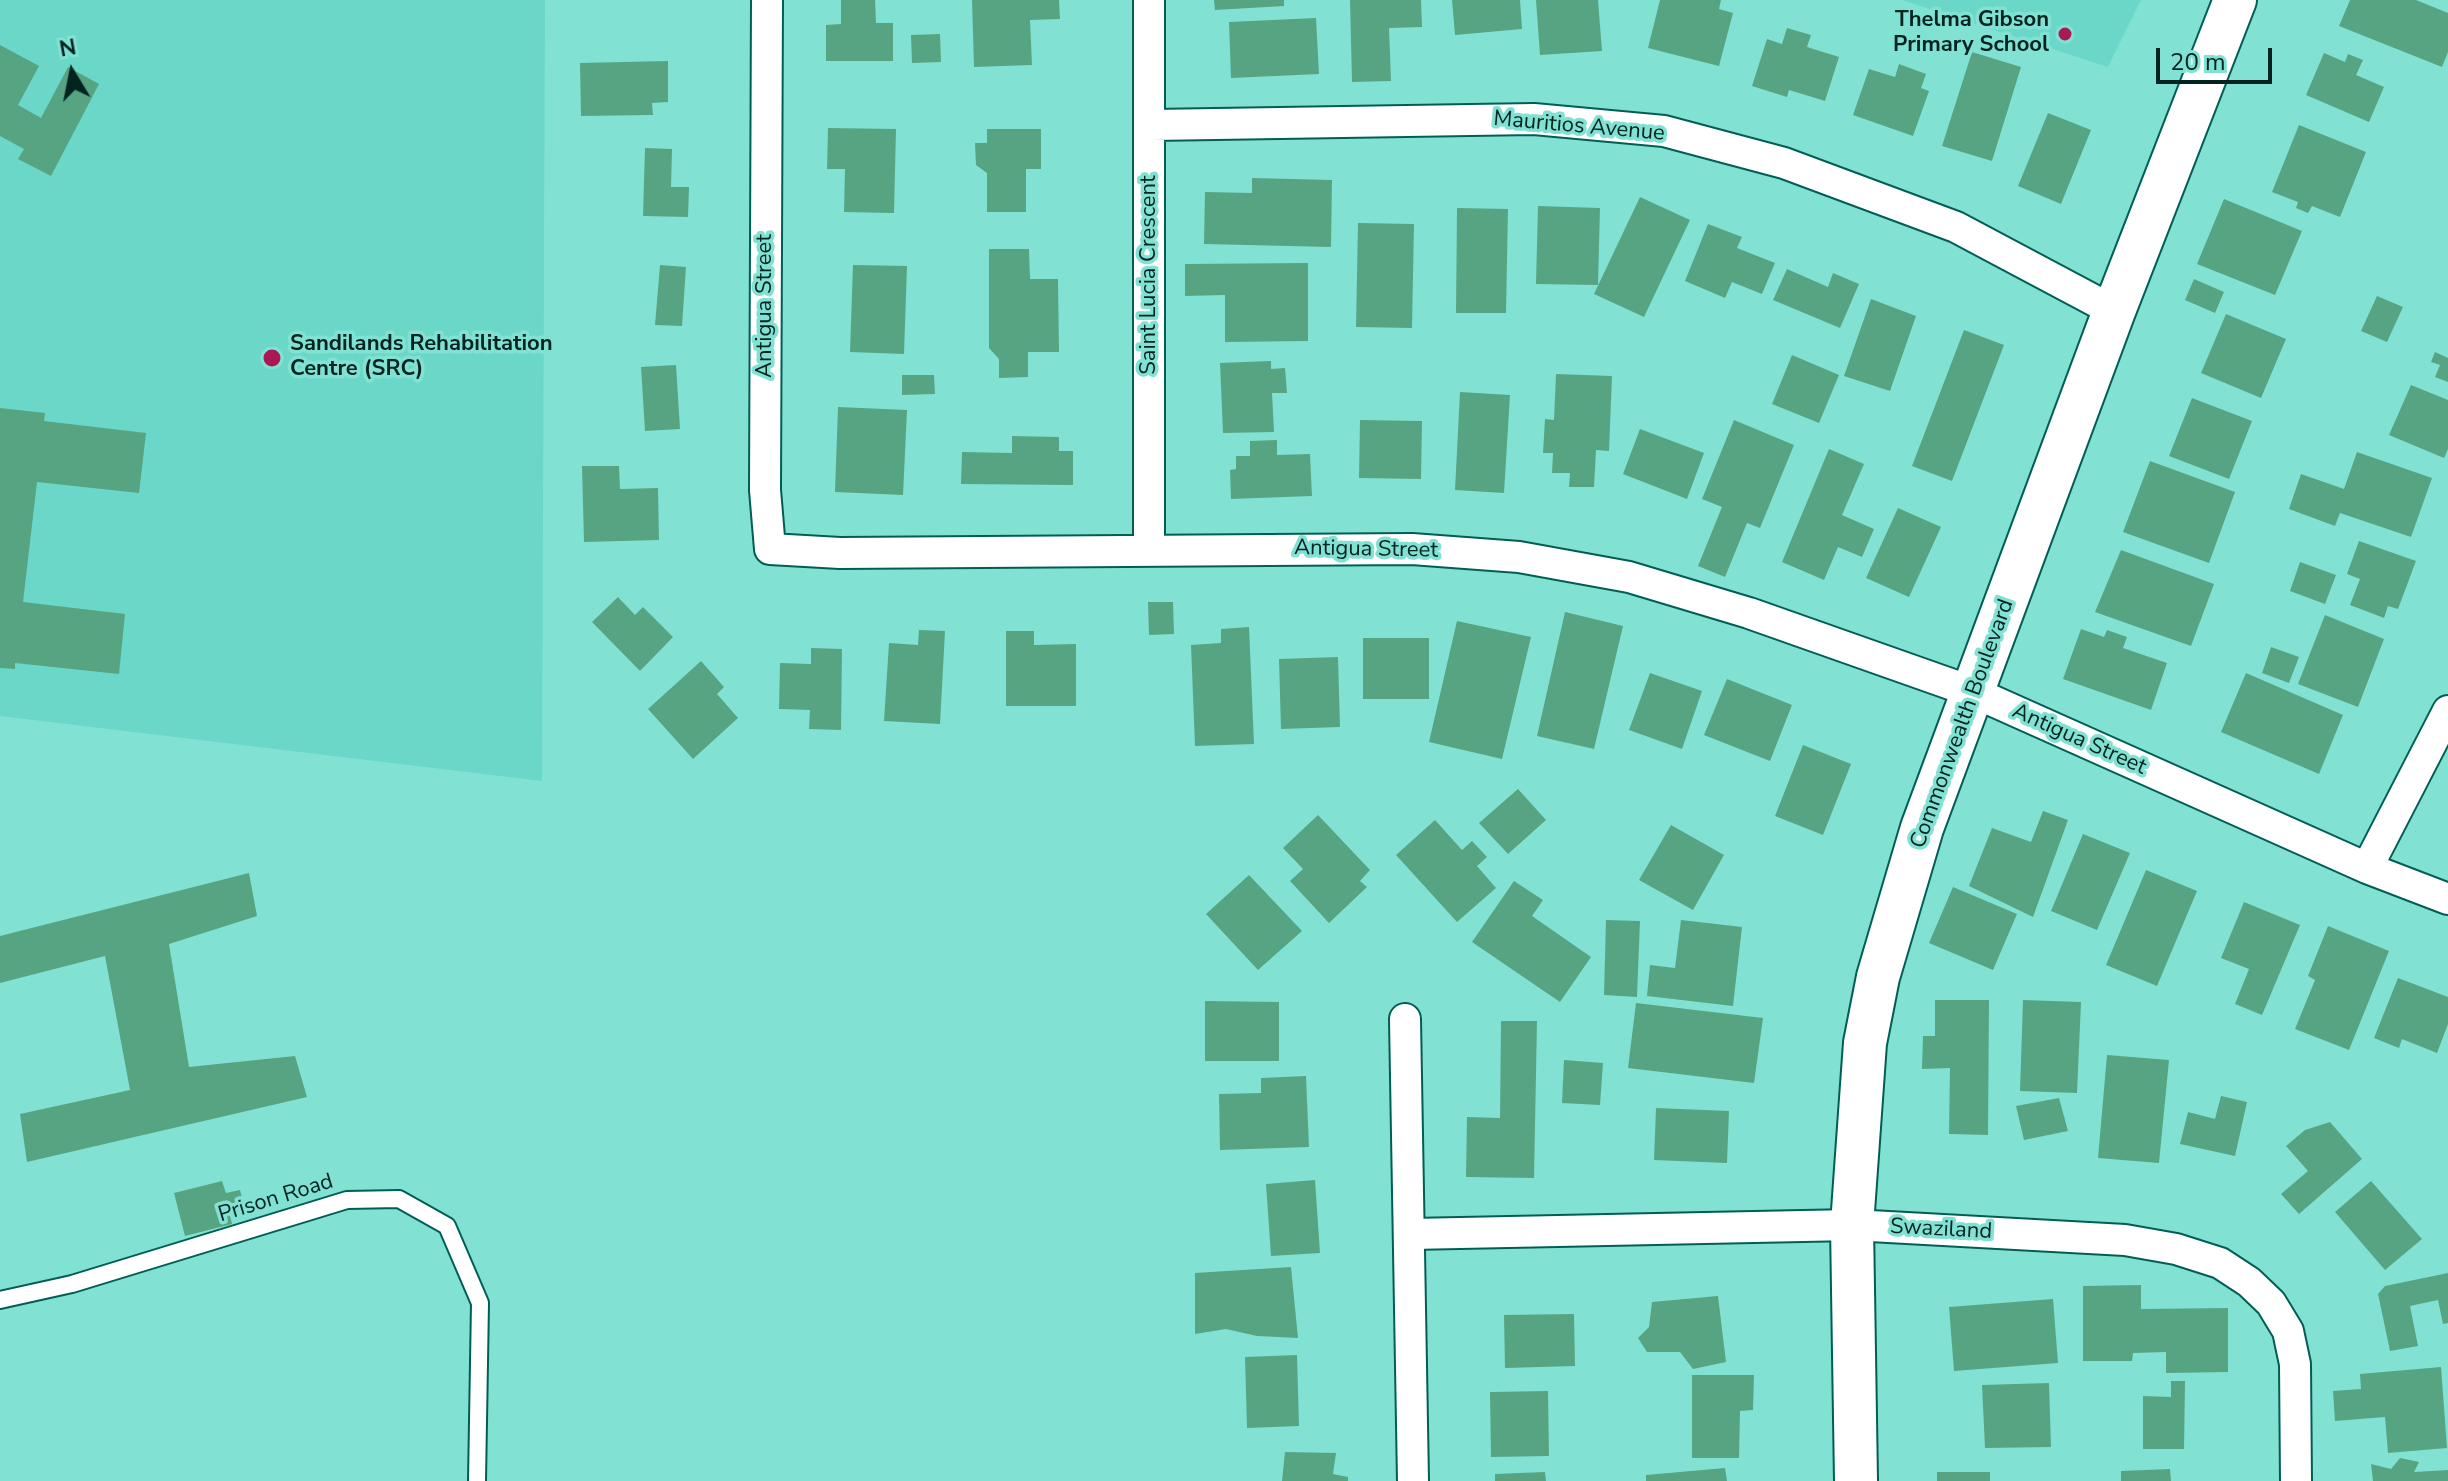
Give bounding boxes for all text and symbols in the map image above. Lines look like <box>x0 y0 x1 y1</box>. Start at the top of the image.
place label: Thelma Gibson Primary School <box>1893 8 2049 60</box>
marker: Thelma Gibson Primary School <box>2056 25 2074 43</box>
north arrow <box>32 32 112 112</box>
text: N <box>57 32 79 65</box>
scale bar <box>2160 32 2276 82</box>
text: 20 m <box>2170 46 2226 78</box>
street label: Mauritios Avenue <box>1492 106 1666 148</box>
street label: Saint Lucia Crescent <box>1137 175 1163 375</box>
street label: Antigua Street <box>753 234 779 378</box>
place label: Sandilands Rehabilitation Centre (SRC) <box>290 332 553 384</box>
marker: Sandilands Rehabilitation Centre (SRC) <box>261 347 283 369</box>
street label: Antigua Street <box>1294 536 1438 564</box>
street label: Commonwealth Boulevard <box>1906 596 2020 852</box>
street label: Antigua Street <box>2008 699 2150 781</box>
street label: Prison Road <box>215 1169 337 1229</box>
street label: Swaziland <box>1889 1214 1993 1246</box>

